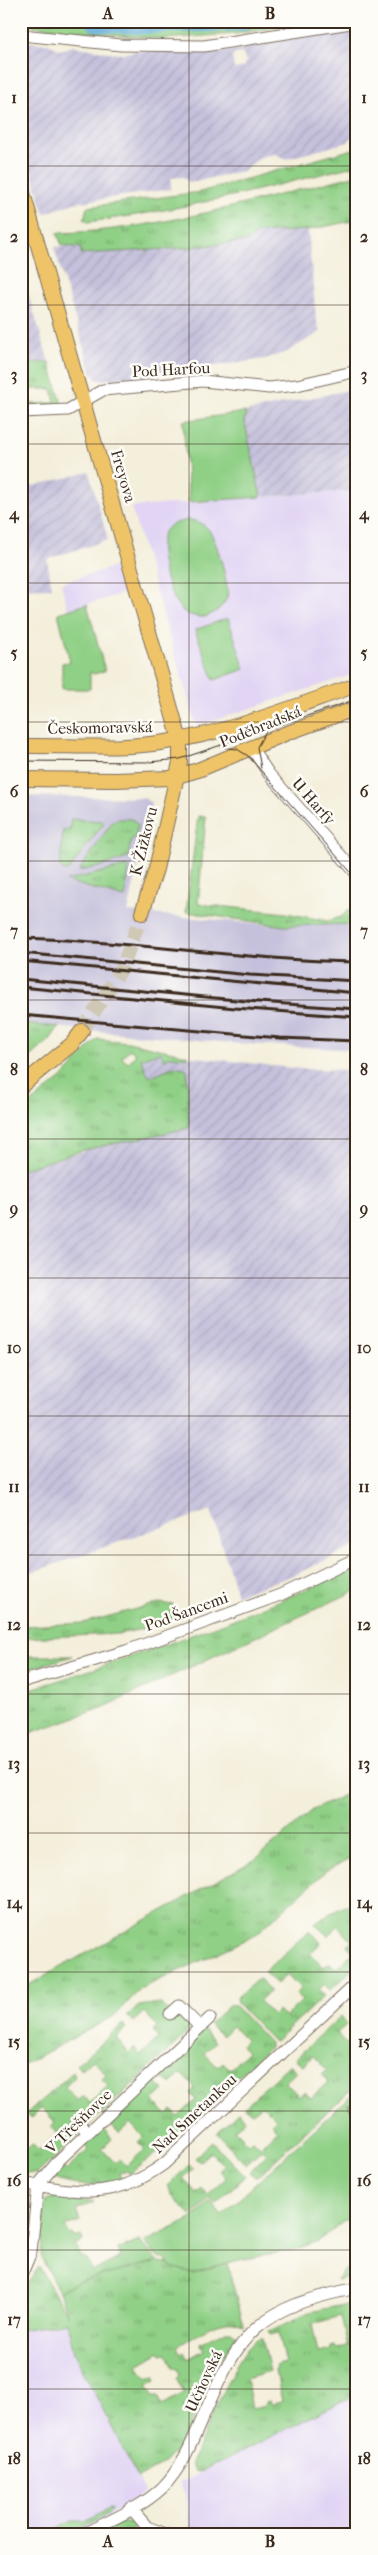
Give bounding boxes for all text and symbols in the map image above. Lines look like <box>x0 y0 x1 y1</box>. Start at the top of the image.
text: A <box>102 4 114 23</box>
text: B <box>265 4 275 23</box>
text: 1 <box>11 88 17 107</box>
text: 1 <box>361 88 367 107</box>
text: 2 <box>10 227 18 246</box>
text: 2 <box>360 227 368 246</box>
street label: Pod Harfou <box>131 358 211 381</box>
text: 3 <box>11 365 17 385</box>
text: 3 <box>361 365 367 385</box>
street label: Freyova <box>107 447 140 505</box>
text: 4 <box>8 504 20 524</box>
text: 4 <box>358 504 370 524</box>
text: 5 <box>11 643 18 662</box>
text: 5 <box>361 643 368 662</box>
street label: Poděbradská <box>216 701 305 752</box>
street label: Českomoravská <box>47 716 153 738</box>
street label: U Harfy <box>288 774 340 829</box>
text: 6 <box>10 782 19 801</box>
text: 6 <box>360 782 369 801</box>
street label: K Žižkovu <box>125 804 161 878</box>
text: 7 <box>9 921 18 940</box>
text: 7 <box>359 921 368 940</box>
text: 8 <box>10 1060 18 1079</box>
text: 8 <box>360 1060 368 1079</box>
text: 9 <box>9 1199 18 1219</box>
text: 9 <box>359 1199 368 1219</box>
text: 10 <box>7 1338 21 1357</box>
text: 10 <box>357 1338 371 1357</box>
text: 11 <box>8 1477 20 1496</box>
text: 11 <box>358 1477 370 1496</box>
street label: Pod Šancemi <box>141 1587 231 1635</box>
text: 12 <box>7 1615 21 1634</box>
text: 12 <box>357 1615 371 1634</box>
text: 13 <box>8 1754 20 1774</box>
text: 13 <box>358 1754 370 1774</box>
text: 14 <box>6 1893 23 1913</box>
text: 14 <box>356 1893 373 1913</box>
text: 15 <box>8 2032 20 2051</box>
text: 15 <box>358 2032 370 2051</box>
street label: Nad Smetankou <box>148 2070 240 2157</box>
street label: V Třešňovce <box>41 2085 115 2158</box>
text: 16 <box>7 2171 21 2190</box>
text: 16 <box>357 2171 371 2190</box>
text: 17 <box>7 2310 21 2329</box>
text: 17 <box>357 2310 371 2329</box>
street label: Učňovská <box>181 2347 226 2415</box>
text: 18 <box>7 2449 21 2468</box>
text: 18 <box>357 2449 371 2468</box>
text: A <box>102 2532 114 2551</box>
text: B <box>265 2532 275 2551</box>

